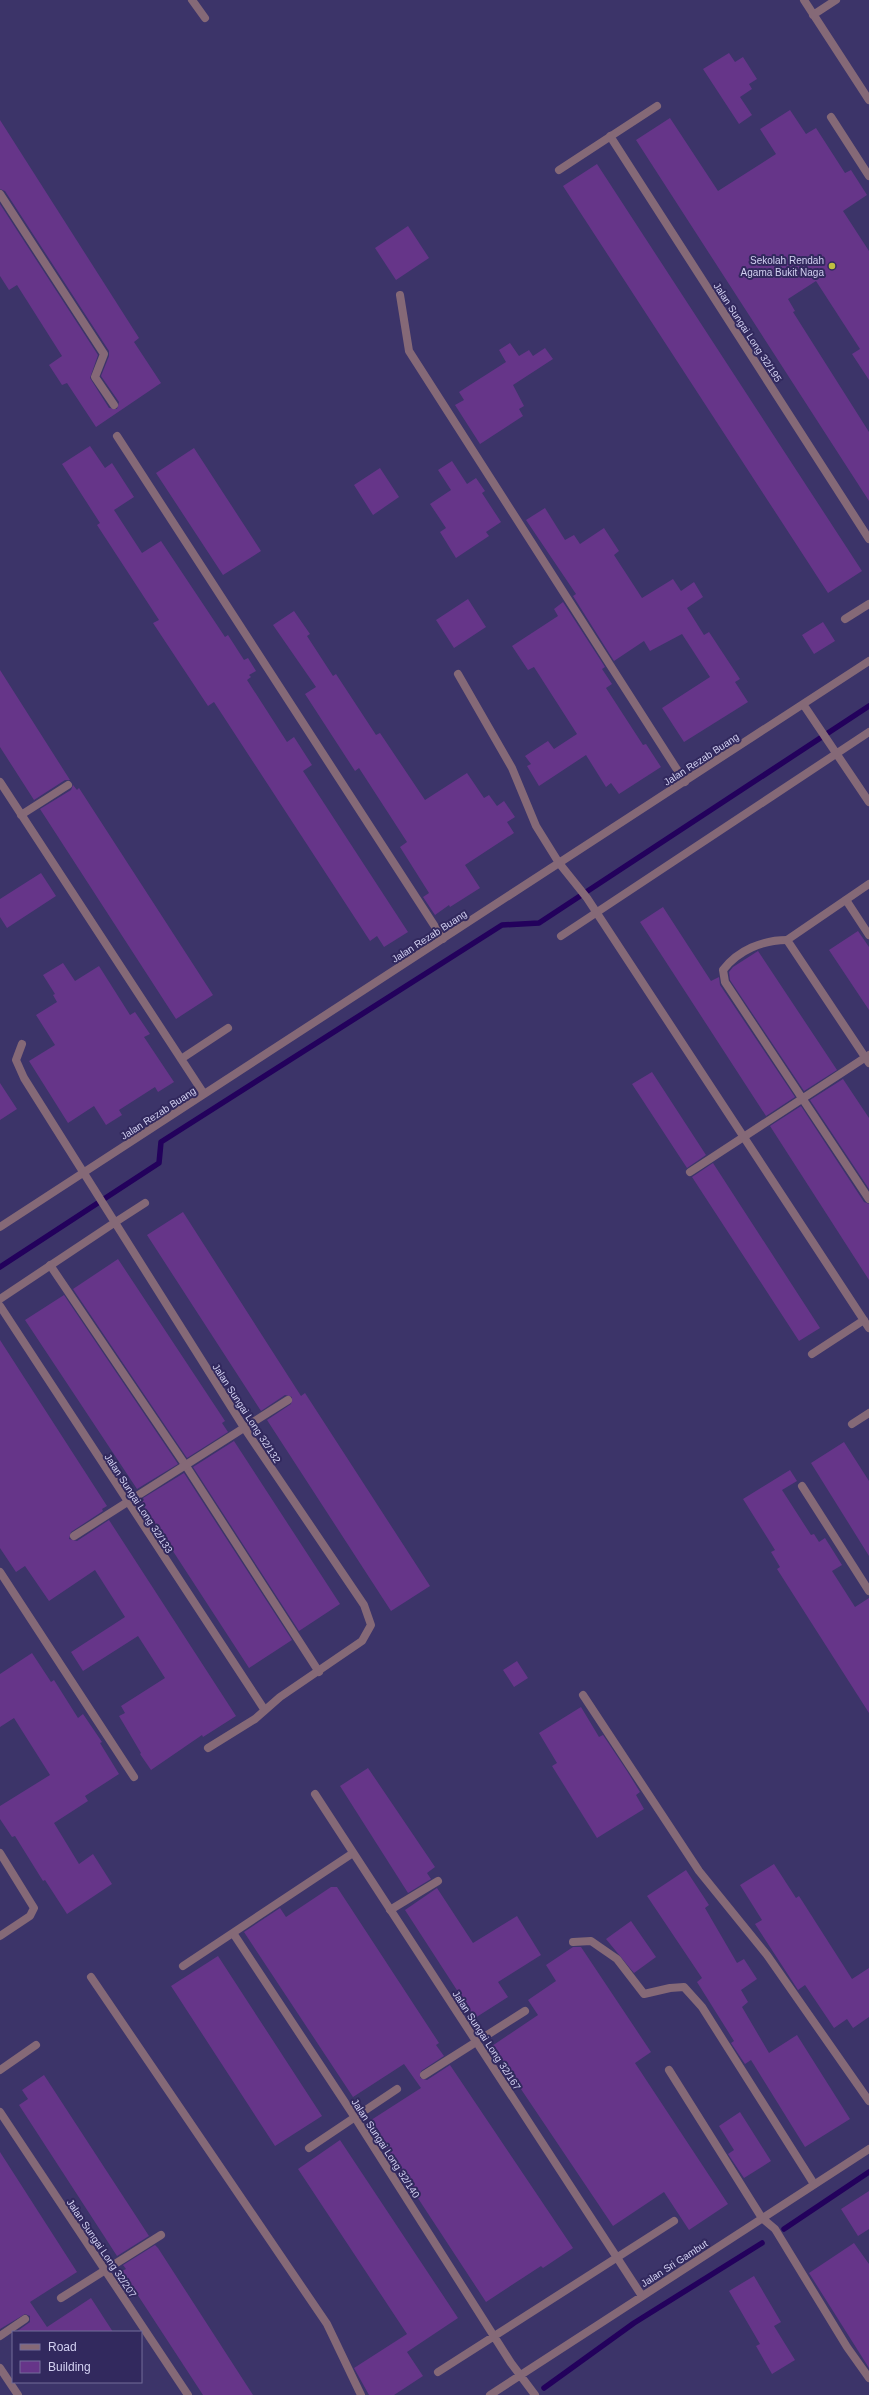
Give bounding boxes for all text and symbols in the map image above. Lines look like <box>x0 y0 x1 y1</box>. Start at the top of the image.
place label: Sekolah Rendah Agama Bukit Naga <box>741 255 824 278</box>
marker: Sekolah Rendah Agama Bukit Naga <box>827 261 837 271</box>
street label: Jalan Sungai Long 32/195 <box>711 281 784 384</box>
street label: Jalan Rezab Buang <box>662 731 741 788</box>
street label: Jalan Rezab Buang <box>390 908 469 965</box>
street label: Jalan Rezab Buang <box>119 1085 198 1142</box>
street label: Jalan Sungai Long 32/132 <box>210 1362 283 1465</box>
street label: Jalan Sungai Long 32/133 <box>102 1452 175 1555</box>
street label: Jalan Sungai Long 32/167 <box>450 1989 523 2092</box>
street label: Jalan Sungai Long 32/140 <box>349 2097 422 2200</box>
street label: Jalan Sungai Long 32/207 <box>65 2197 139 2300</box>
street label: Jalan Sri Gambut <box>639 2238 710 2289</box>
legend <box>12 2331 142 2383</box>
text: Road <box>48 2340 77 2354</box>
text: Building <box>48 2360 91 2374</box>

